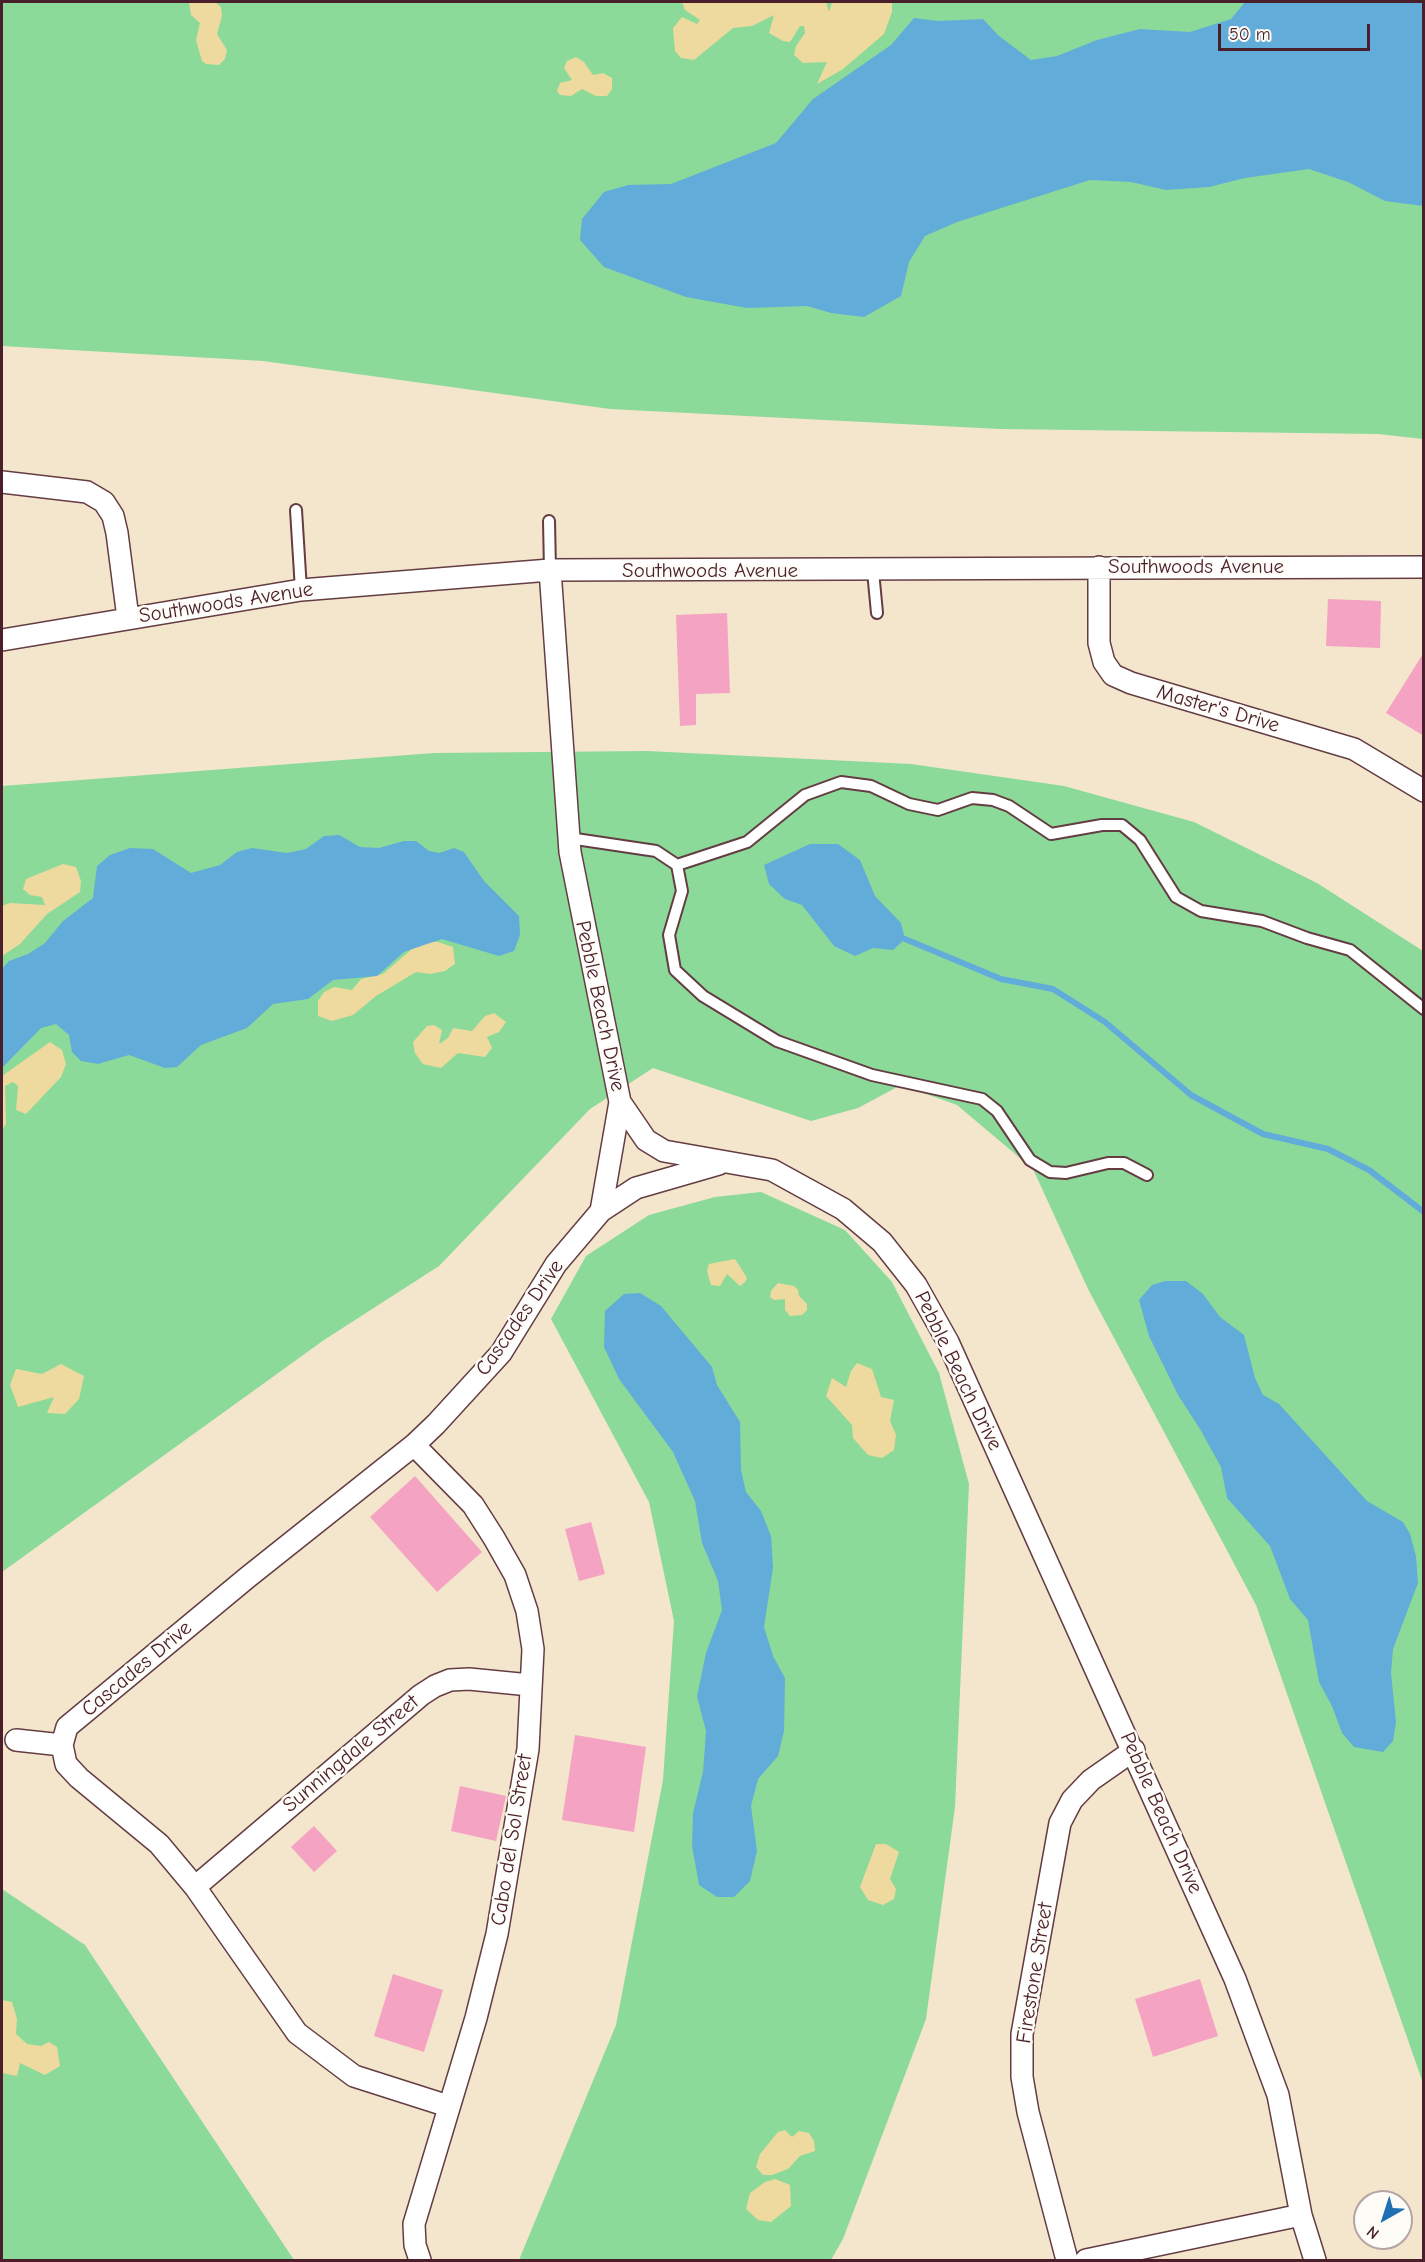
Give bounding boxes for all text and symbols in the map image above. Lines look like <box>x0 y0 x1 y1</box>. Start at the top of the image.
scale bar <box>1221 12 1372 50</box>
text: 50 m <box>1229 24 1271 45</box>
street label: Southwoods Avenue <box>1108 554 1284 580</box>
street label: Southwoods Avenue <box>622 558 798 584</box>
street label: Southwoods Avenue <box>137 577 315 629</box>
street label: Master's Drive <box>1154 679 1282 739</box>
street label: Pebble Beach Drive <box>570 918 630 1094</box>
street label: Cascades Drive <box>471 1255 569 1381</box>
street label: Pebble Beach Drive <box>909 1287 1007 1455</box>
street label: Cascades Drive <box>77 1616 197 1722</box>
street label: Sunningdale Street <box>278 1690 424 1818</box>
street label: Pebble Beach Drive <box>1114 1728 1208 1898</box>
street label: Cabo del Sol Street <box>486 1752 538 1928</box>
street label: Firestone Street <box>1011 1901 1059 2045</box>
north arrow <box>1353 2190 1413 2250</box>
text: N <box>1363 2222 1383 2243</box>

